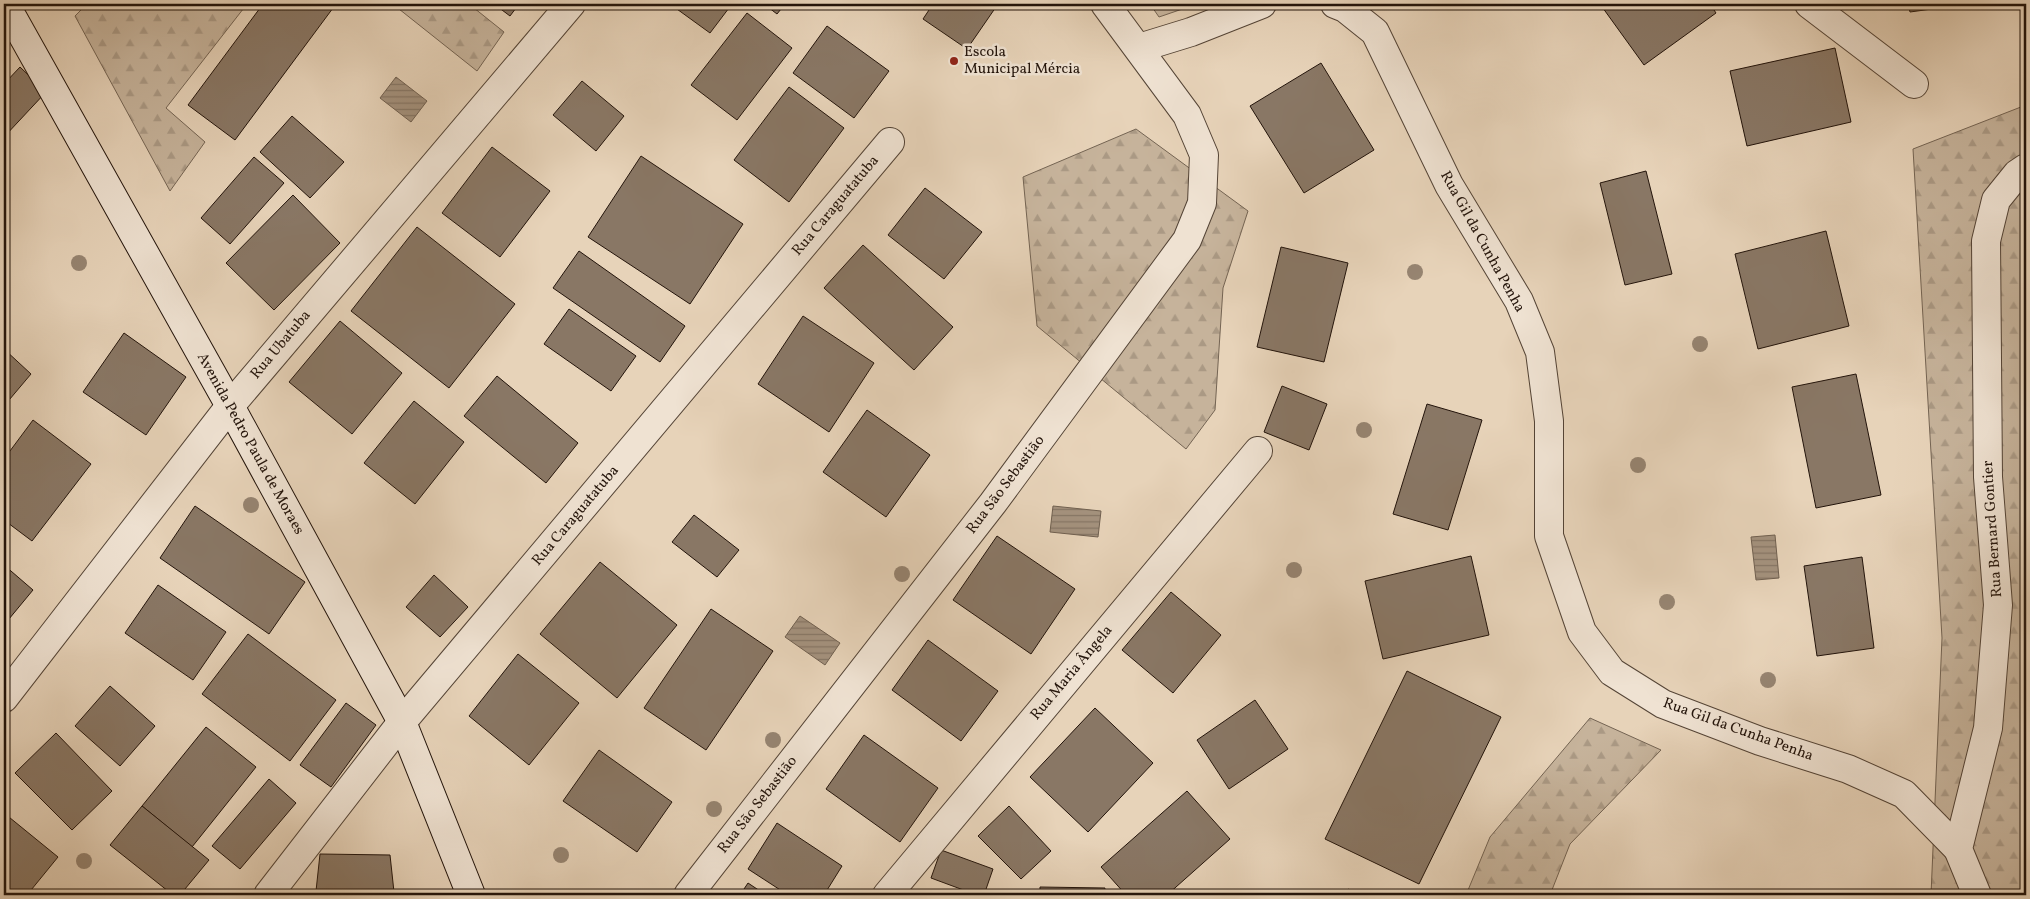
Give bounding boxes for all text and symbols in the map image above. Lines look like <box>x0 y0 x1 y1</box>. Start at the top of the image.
place label: Escola Municipal Mércia <box>964 42 1080 80</box>
marker: Escola Municipal Mércia <box>948 55 960 67</box>
street label: Rua Caraguatatuba <box>788 151 884 261</box>
street label: Rua Gil da Cunha Penha <box>1434 168 1530 316</box>
street label: Rua Ubatuba <box>246 306 316 384</box>
street label: Avenida Pedro Paula de Moraes <box>191 349 309 539</box>
street label: Rua São Sebastião <box>962 431 1050 539</box>
street label: Rua Bernard Gontier <box>1978 460 2008 598</box>
street label: Rua Caraguatatuba <box>528 461 624 571</box>
street label: Rua Maria Ângela <box>1026 621 1118 725</box>
street label: Rua Gil da Cunha Penha <box>1660 693 1816 767</box>
street label: Rua São Sebastião <box>713 752 803 858</box>

